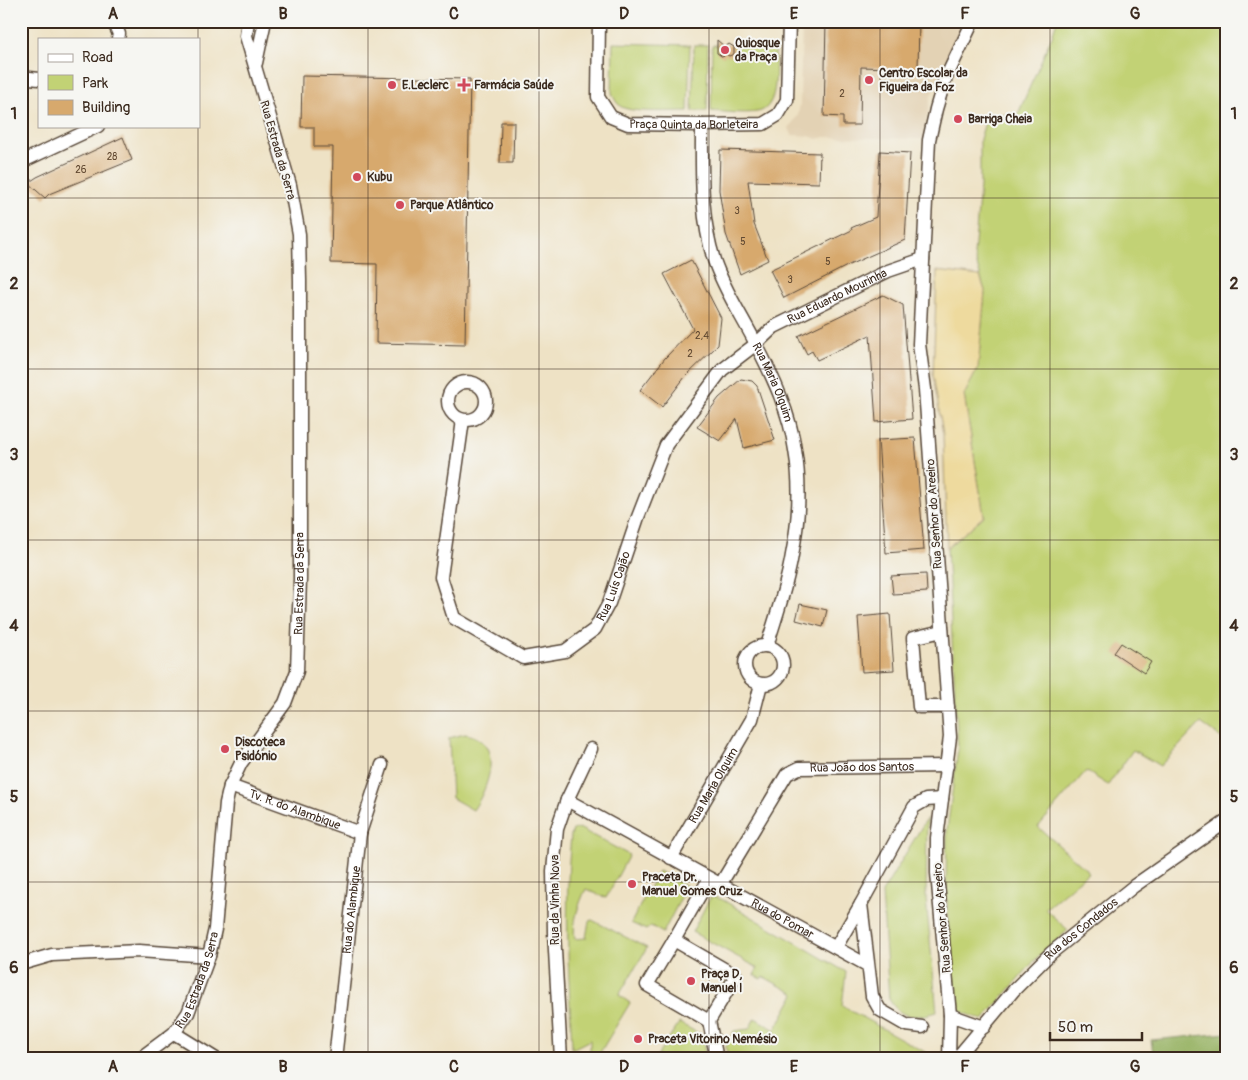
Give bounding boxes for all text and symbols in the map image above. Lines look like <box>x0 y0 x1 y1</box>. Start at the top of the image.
text: A <box>108 4 119 24</box>
text: B <box>278 4 288 24</box>
text: C <box>449 4 459 24</box>
text: D <box>619 4 629 24</box>
text: E <box>790 4 799 24</box>
text: F <box>960 4 970 24</box>
text: G <box>1130 4 1141 24</box>
place label: Quiosque da Praça <box>735 36 781 65</box>
legend <box>38 38 200 128</box>
marker: Quiosque da Praça <box>719 44 731 56</box>
text: Road <box>82 48 113 67</box>
place label: Centro Escolar da Figueira da Foz <box>879 66 968 95</box>
text: Park <box>82 74 109 93</box>
marker: Centro Escolar da Figueira da Foz <box>863 74 875 86</box>
place label: E.Leclerc <box>402 78 449 93</box>
place label: Farmácia Saúde <box>474 78 555 93</box>
marker: E.Leclerc <box>386 79 398 91</box>
marker: Farmácia Saúde <box>458 79 470 91</box>
house number: 2 <box>839 88 845 100</box>
text: Building <box>82 98 130 117</box>
street label: Rua Estrada da Serra <box>256 99 299 202</box>
text: 1 <box>11 104 17 124</box>
text: 1 <box>1231 104 1237 124</box>
place label: Barriga Cheia <box>968 112 1032 127</box>
marker: Barriga Cheia <box>952 113 964 125</box>
street label: Praça Quinta da Borleteira <box>629 117 759 133</box>
house number: 28 <box>107 151 117 163</box>
house number: 26 <box>75 164 87 176</box>
place label: Kubu <box>367 170 392 185</box>
marker: Kubu <box>351 171 363 183</box>
place label: Parque Atlântico <box>410 198 494 213</box>
marker: Parque Atlântico <box>394 199 406 211</box>
house number: 3 <box>734 205 740 217</box>
house number: 5 <box>740 236 746 248</box>
house number: 5 <box>825 256 831 268</box>
street label: Rua Eduardo Mourinha <box>785 265 890 327</box>
text: 2 <box>10 274 19 294</box>
house number: 3 <box>787 274 793 286</box>
text: 2 <box>1230 274 1239 294</box>
house number: 2,4 <box>695 330 709 342</box>
street label: Rua Maria Olguim <box>749 340 796 424</box>
house number: 2 <box>687 348 693 360</box>
text: 3 <box>10 445 19 465</box>
text: 3 <box>1230 445 1239 465</box>
street label: Rua Senhor do Areeiro <box>923 458 946 570</box>
street label: Rua Estrada da Serra <box>291 532 308 635</box>
street label: Rua Luís Cajão <box>594 549 634 624</box>
text: 4 <box>9 616 19 636</box>
text: 4 <box>1229 616 1239 636</box>
place label: Discoteca Psidónio <box>235 735 285 764</box>
marker: Discoteca Psidónio <box>219 743 231 755</box>
street label: Rua Maria Olguim <box>686 745 742 826</box>
street label: Rua João dos Santos <box>810 759 915 776</box>
street label: Tv. R. do Alambique <box>247 786 343 833</box>
text: 5 <box>10 787 19 807</box>
text: 5 <box>1230 787 1239 807</box>
street label: Rua da Vinha Nova <box>548 854 563 945</box>
street label: Rua Senhor do Areeiro <box>930 862 955 974</box>
street label: Rua do Alambique <box>340 865 364 955</box>
place label: Praceta Dr. Manuel Gomes Cruz <box>642 870 743 899</box>
marker: Praceta Dr. Manuel Gomes Cruz <box>626 878 638 890</box>
street label: Rua dos Condados <box>1041 894 1122 963</box>
street label: Rua do Pomar <box>748 896 817 943</box>
street label: Rua Estrada da Serra <box>172 930 222 1032</box>
text: 6 <box>9 958 19 978</box>
text: 6 <box>1229 958 1239 978</box>
place label: Praça D, Manuel I <box>701 967 742 996</box>
marker: Praça D, Manuel I <box>685 975 697 987</box>
scale bar <box>1050 1010 1143 1042</box>
text: 50 m <box>1058 1018 1093 1037</box>
place label: Praceta Vitorino Nemésio <box>648 1032 778 1047</box>
marker: Praceta Vitorino Nemésio <box>632 1033 644 1045</box>
text: A <box>108 1057 119 1077</box>
text: B <box>278 1057 288 1077</box>
text: C <box>449 1057 459 1077</box>
text: D <box>619 1057 629 1077</box>
text: E <box>790 1057 799 1077</box>
text: F <box>960 1057 970 1077</box>
text: G <box>1130 1057 1141 1077</box>

